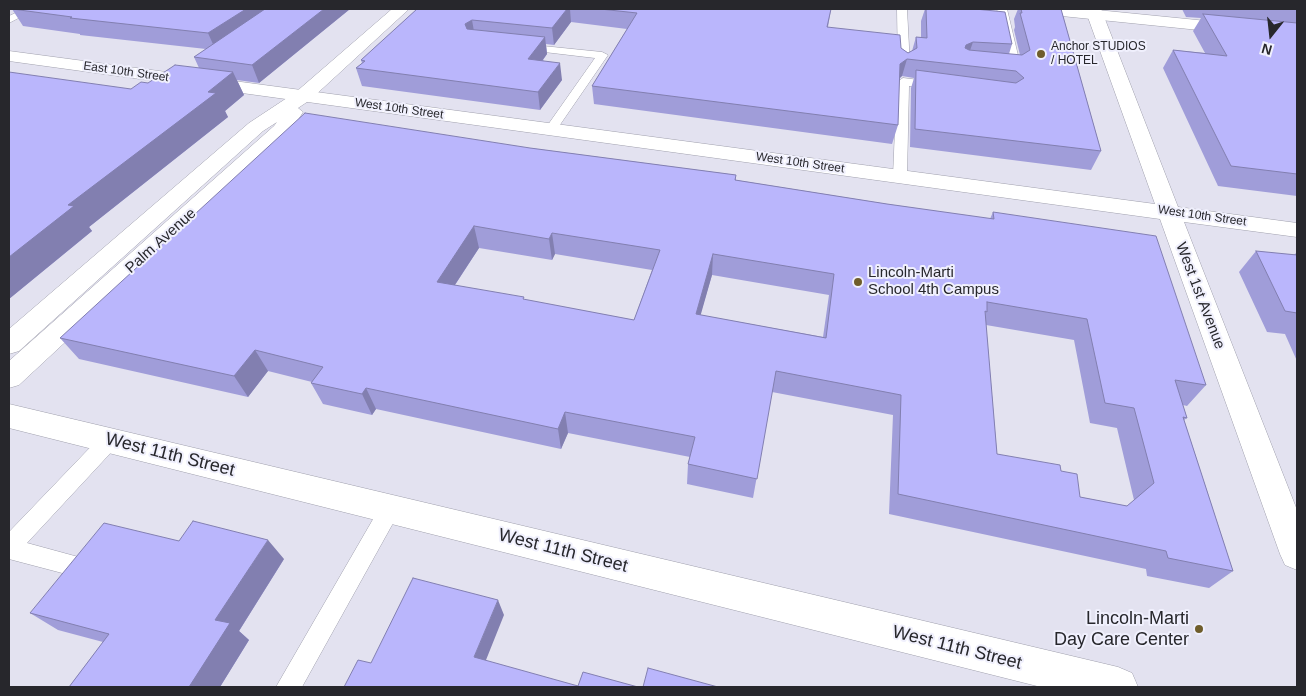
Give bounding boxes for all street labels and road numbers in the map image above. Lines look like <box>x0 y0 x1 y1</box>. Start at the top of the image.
street label: East 10th Street <box>82 59 170 85</box>
street label: West 10th Street <box>354 96 444 122</box>
street label: West 10th Street <box>755 150 845 176</box>
street label: West 10th Street <box>1157 203 1247 229</box>
street label: Palm Avenue <box>122 205 200 277</box>
street label: West 1st Avenue <box>1171 240 1229 352</box>
street label: West 11th Street <box>103 429 237 481</box>
street label: West 11th Street <box>496 525 630 577</box>
street label: West 11th Street <box>890 622 1024 674</box>

